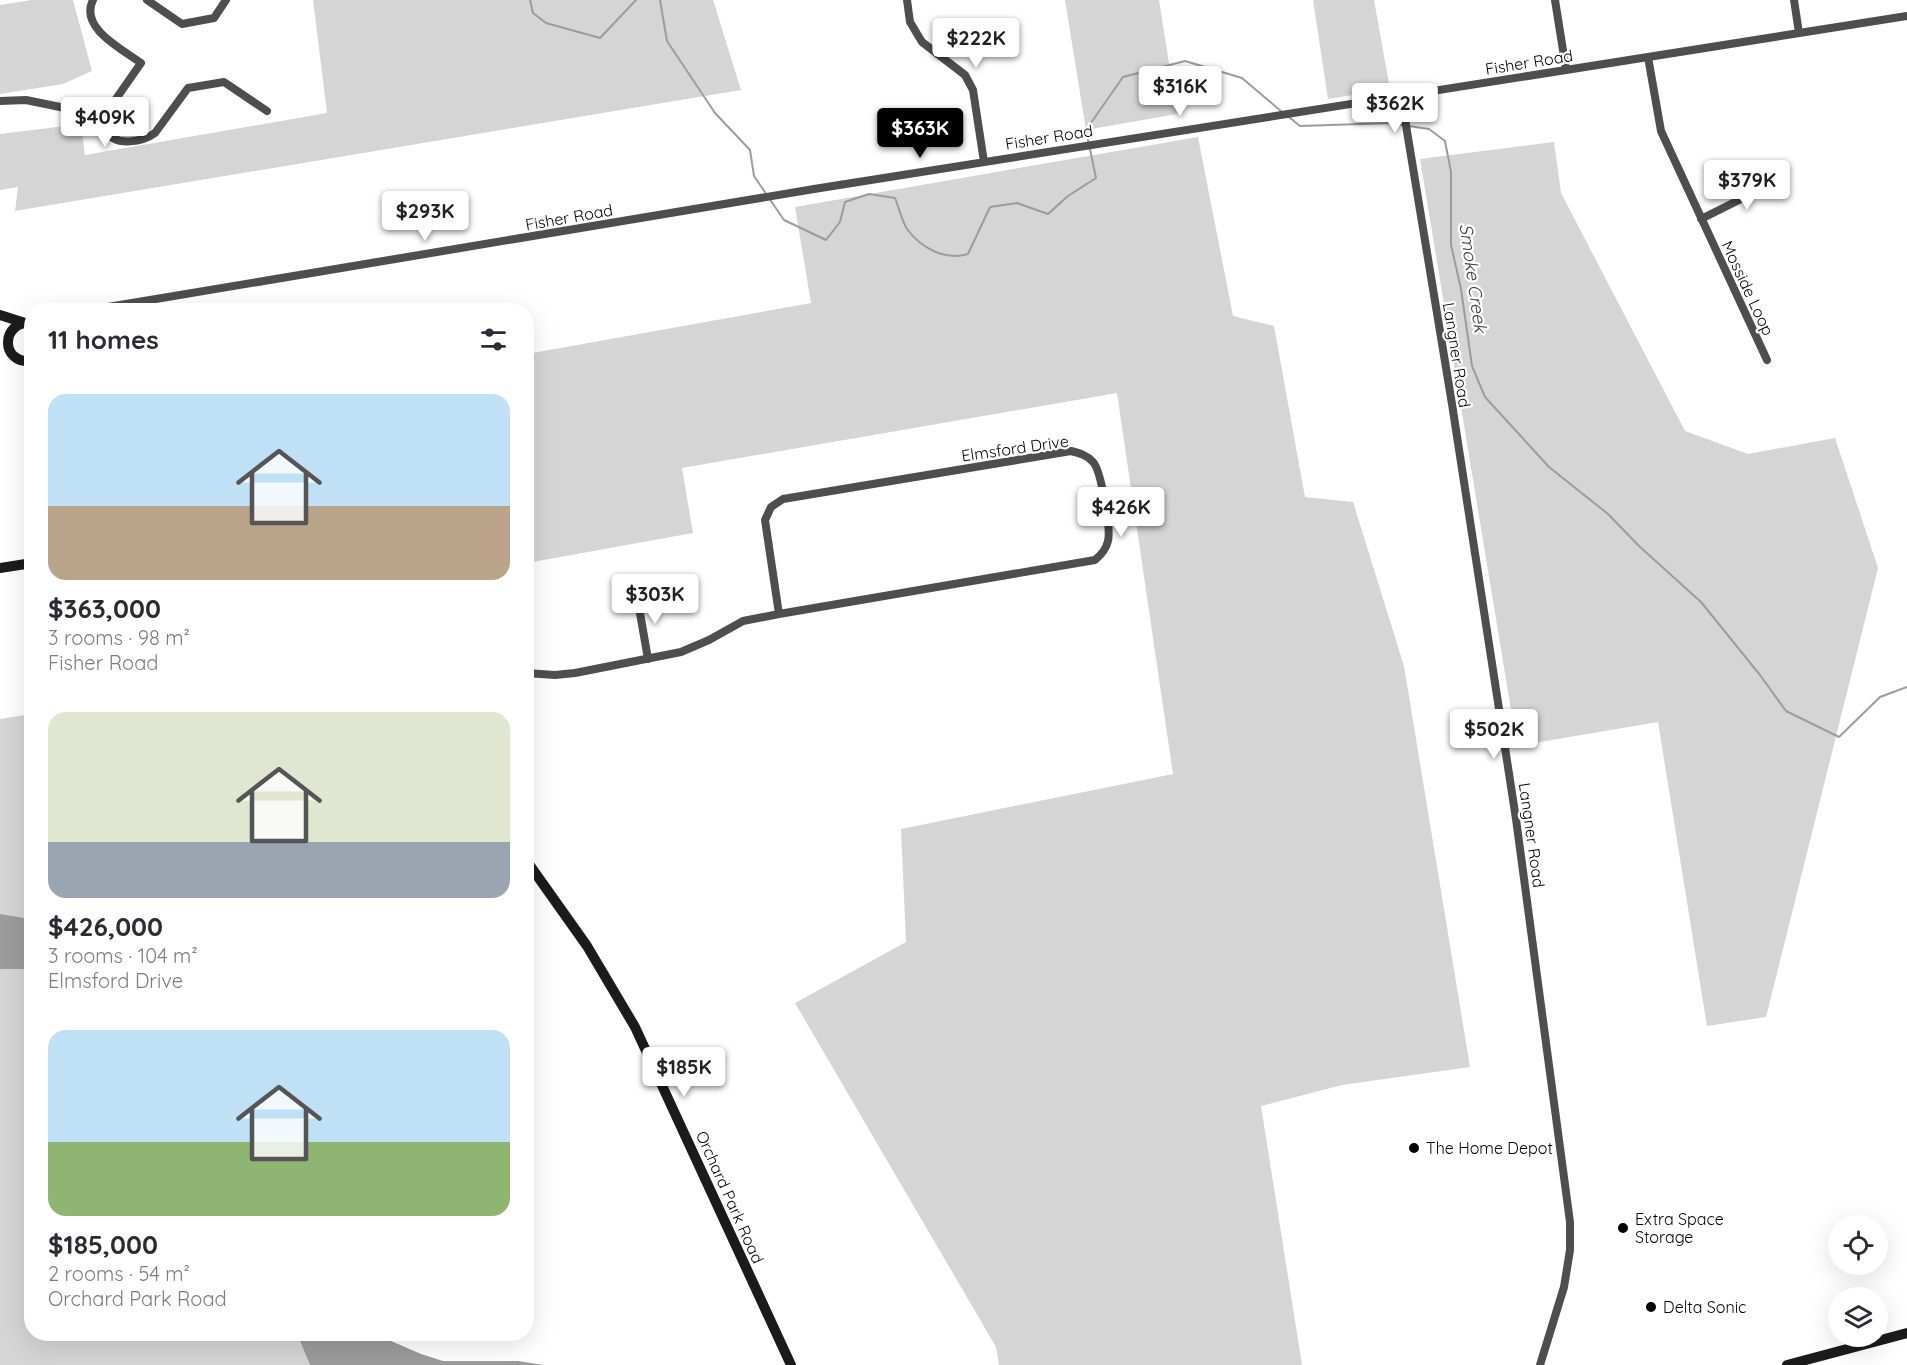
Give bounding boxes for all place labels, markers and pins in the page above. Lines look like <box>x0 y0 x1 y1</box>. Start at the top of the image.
pin: $222K <box>934 18 1018 69</box>
pin: $316K <box>1138 66 1222 117</box>
pin: $362K <box>1353 83 1437 134</box>
pin: $409K <box>63 97 147 148</box>
pin: $363K <box>878 108 962 159</box>
pin: $379K <box>1705 160 1789 211</box>
pin: $293K <box>383 191 467 242</box>
pin: $426K <box>1079 487 1163 538</box>
pin: $303K <box>613 574 697 625</box>
pin: $502K <box>1452 709 1536 760</box>
pin: $185K <box>642 1047 726 1098</box>
place label: The Home Depot <box>1426 1138 1553 1158</box>
marker: The Home Depot <box>1407 1141 1421 1155</box>
place label: Extra Space Storage <box>1635 1209 1724 1247</box>
marker: Extra Space Storage <box>1616 1221 1630 1235</box>
place label: Delta Sonic <box>1663 1297 1746 1317</box>
marker: Delta Sonic <box>1644 1300 1658 1314</box>

